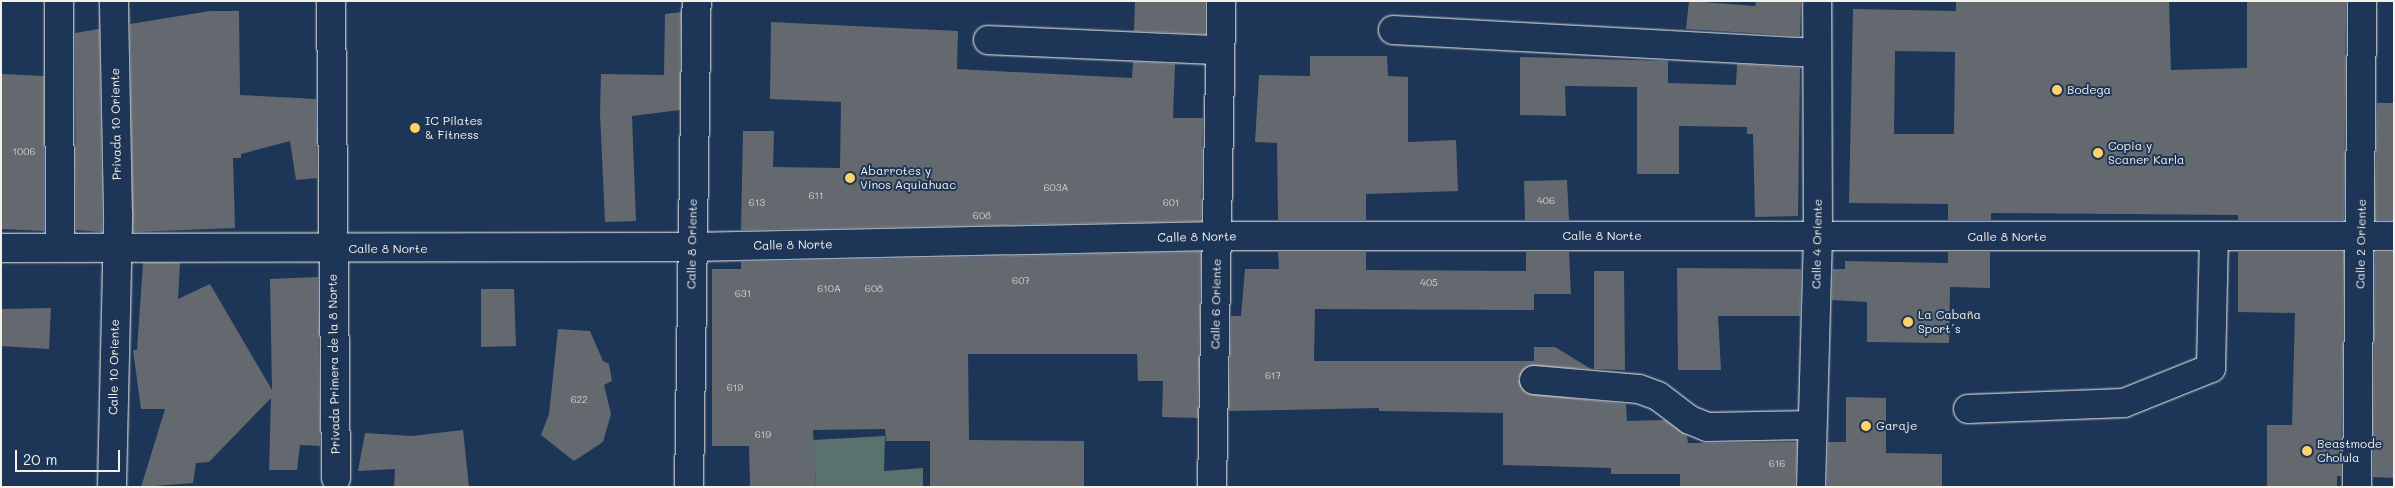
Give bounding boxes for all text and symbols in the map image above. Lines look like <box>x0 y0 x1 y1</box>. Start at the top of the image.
street label: Privada 10 Oriente <box>108 68 124 180</box>
place label: Bodega <box>2067 83 2111 97</box>
marker: Bodega <box>2051 84 2063 96</box>
place label: IC Pilates & Fitness <box>425 114 483 142</box>
marker: IC Pilates & Fitness <box>409 122 421 134</box>
place label: Copia y Scaner Karla <box>2108 139 2184 167</box>
house number: 1006 <box>13 146 35 158</box>
marker: Copia y Scaner Karla <box>2092 147 2104 159</box>
place label: Abarrotes y Vinos Aquiahuac <box>860 164 956 192</box>
marker: Abarrotes y Vinos Aquiahuac <box>844 172 856 184</box>
house number: 603A <box>1044 182 1068 194</box>
house number: 611 <box>809 190 823 202</box>
house number: 406 <box>1537 195 1555 207</box>
house number: 613 <box>749 197 765 209</box>
house number: 601 <box>1163 197 1179 209</box>
street label: Calle 8 Oriente <box>684 199 700 289</box>
street label: Calle 4 Oriente <box>1809 199 1825 289</box>
street label: Calle 2 Oriente <box>2353 199 2369 289</box>
house number: 608 <box>973 210 991 222</box>
street label: Calle 8 Norte <box>1157 229 1237 245</box>
street label: Calle 8 Norte <box>1562 229 1642 243</box>
street label: Calle 8 Norte <box>1967 230 2047 244</box>
street label: Calle 8 Norte <box>753 237 833 253</box>
street label: Calle 8 Norte <box>348 242 428 256</box>
street label: Calle 6 Oriente <box>1208 259 1224 349</box>
street label: Privada Primera de la 8 Norte <box>325 274 343 454</box>
house number: 607 <box>1012 275 1030 287</box>
house number: 405 <box>1420 277 1438 289</box>
house number: 610A <box>817 283 841 295</box>
house number: 608 <box>865 283 883 295</box>
house number: 631 <box>735 288 751 300</box>
place label: La Cabaña Sport´s <box>1918 308 1981 336</box>
marker: La Cabaña Sport´s <box>1902 316 1914 328</box>
street label: Calle 10 Oriente <box>106 319 122 415</box>
house number: 617 <box>1265 370 1281 382</box>
house number: 619 <box>727 382 743 394</box>
house number: 622 <box>570 394 588 406</box>
place label: Garaje <box>1876 419 1917 433</box>
marker: Garaje <box>1860 420 1872 432</box>
house number: 619 <box>755 429 771 441</box>
place label: Beastmode Cholula <box>2317 437 2382 465</box>
scale bar <box>18 440 122 472</box>
marker: Beastmode Cholula <box>2301 445 2313 457</box>
text: 20 m <box>23 449 57 469</box>
house number: 616 <box>1769 458 1785 470</box>

